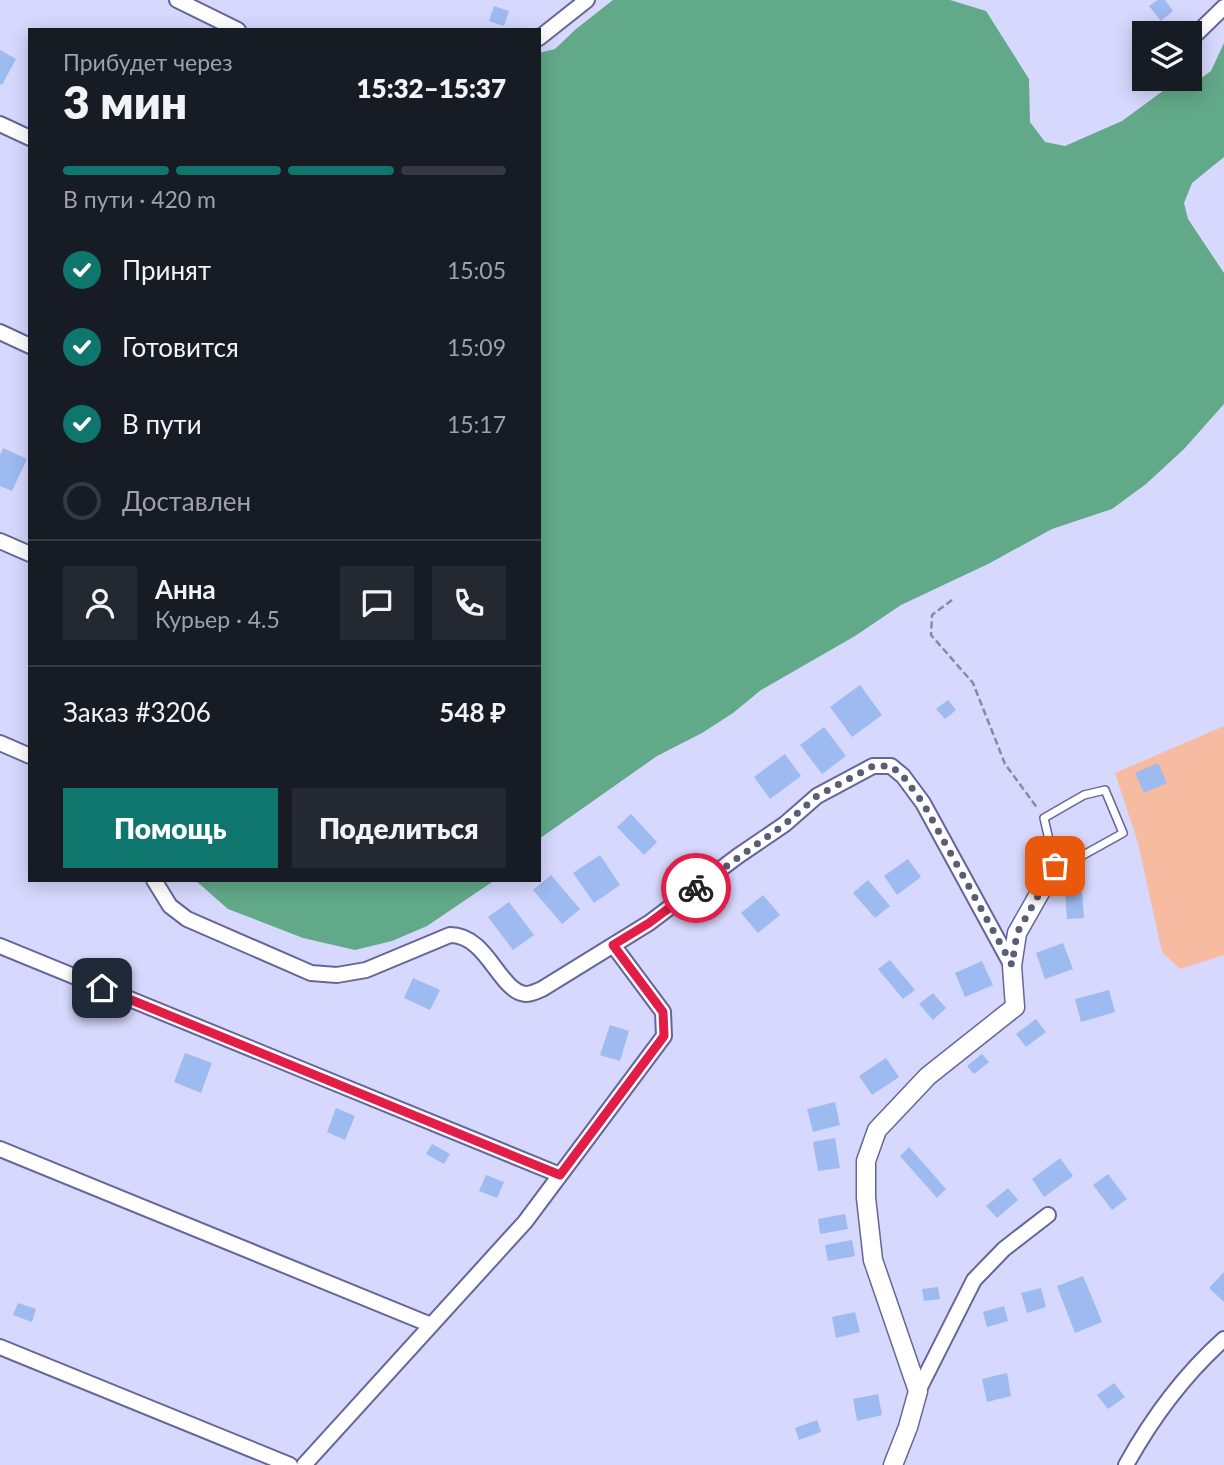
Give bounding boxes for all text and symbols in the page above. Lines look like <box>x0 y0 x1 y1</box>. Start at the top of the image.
map controls <box>1132 21 1202 91</box>
button: layers <box>1132 21 1202 91</box>
text: Прибудет через <box>63 48 233 76</box>
text: 15:32–15:37 <box>356 72 506 104</box>
text: 3 мин <box>63 74 187 129</box>
text: В пути · 420 m <box>63 185 216 213</box>
icon: check <box>63 251 101 289</box>
text: Принят <box>122 254 211 286</box>
text: 15:05 <box>447 256 506 284</box>
icon: check <box>63 328 101 366</box>
text: Готовится <box>122 331 239 363</box>
text: 15:09 <box>447 333 506 361</box>
icon: check <box>63 405 101 443</box>
text: В пути <box>122 408 202 440</box>
text: 15:17 <box>447 410 506 438</box>
text: Доставлен <box>122 485 251 517</box>
button: person <box>63 566 137 640</box>
button: chat <box>340 566 414 640</box>
button: phone <box>432 566 506 640</box>
text: Анна <box>155 573 216 605</box>
text: Курьер · 4.5 <box>155 605 280 633</box>
text: Заказ #3206 <box>63 696 211 728</box>
text: 548 ₽ <box>439 696 506 728</box>
button: Помощь <box>63 788 278 868</box>
button: Поделиться <box>292 788 506 868</box>
pin <box>1025 836 1085 896</box>
icon: bag <box>1036 847 1074 885</box>
courier <box>661 853 731 923</box>
icon: bike <box>677 869 715 907</box>
pin <box>72 958 132 1018</box>
icon: home <box>83 969 121 1007</box>

